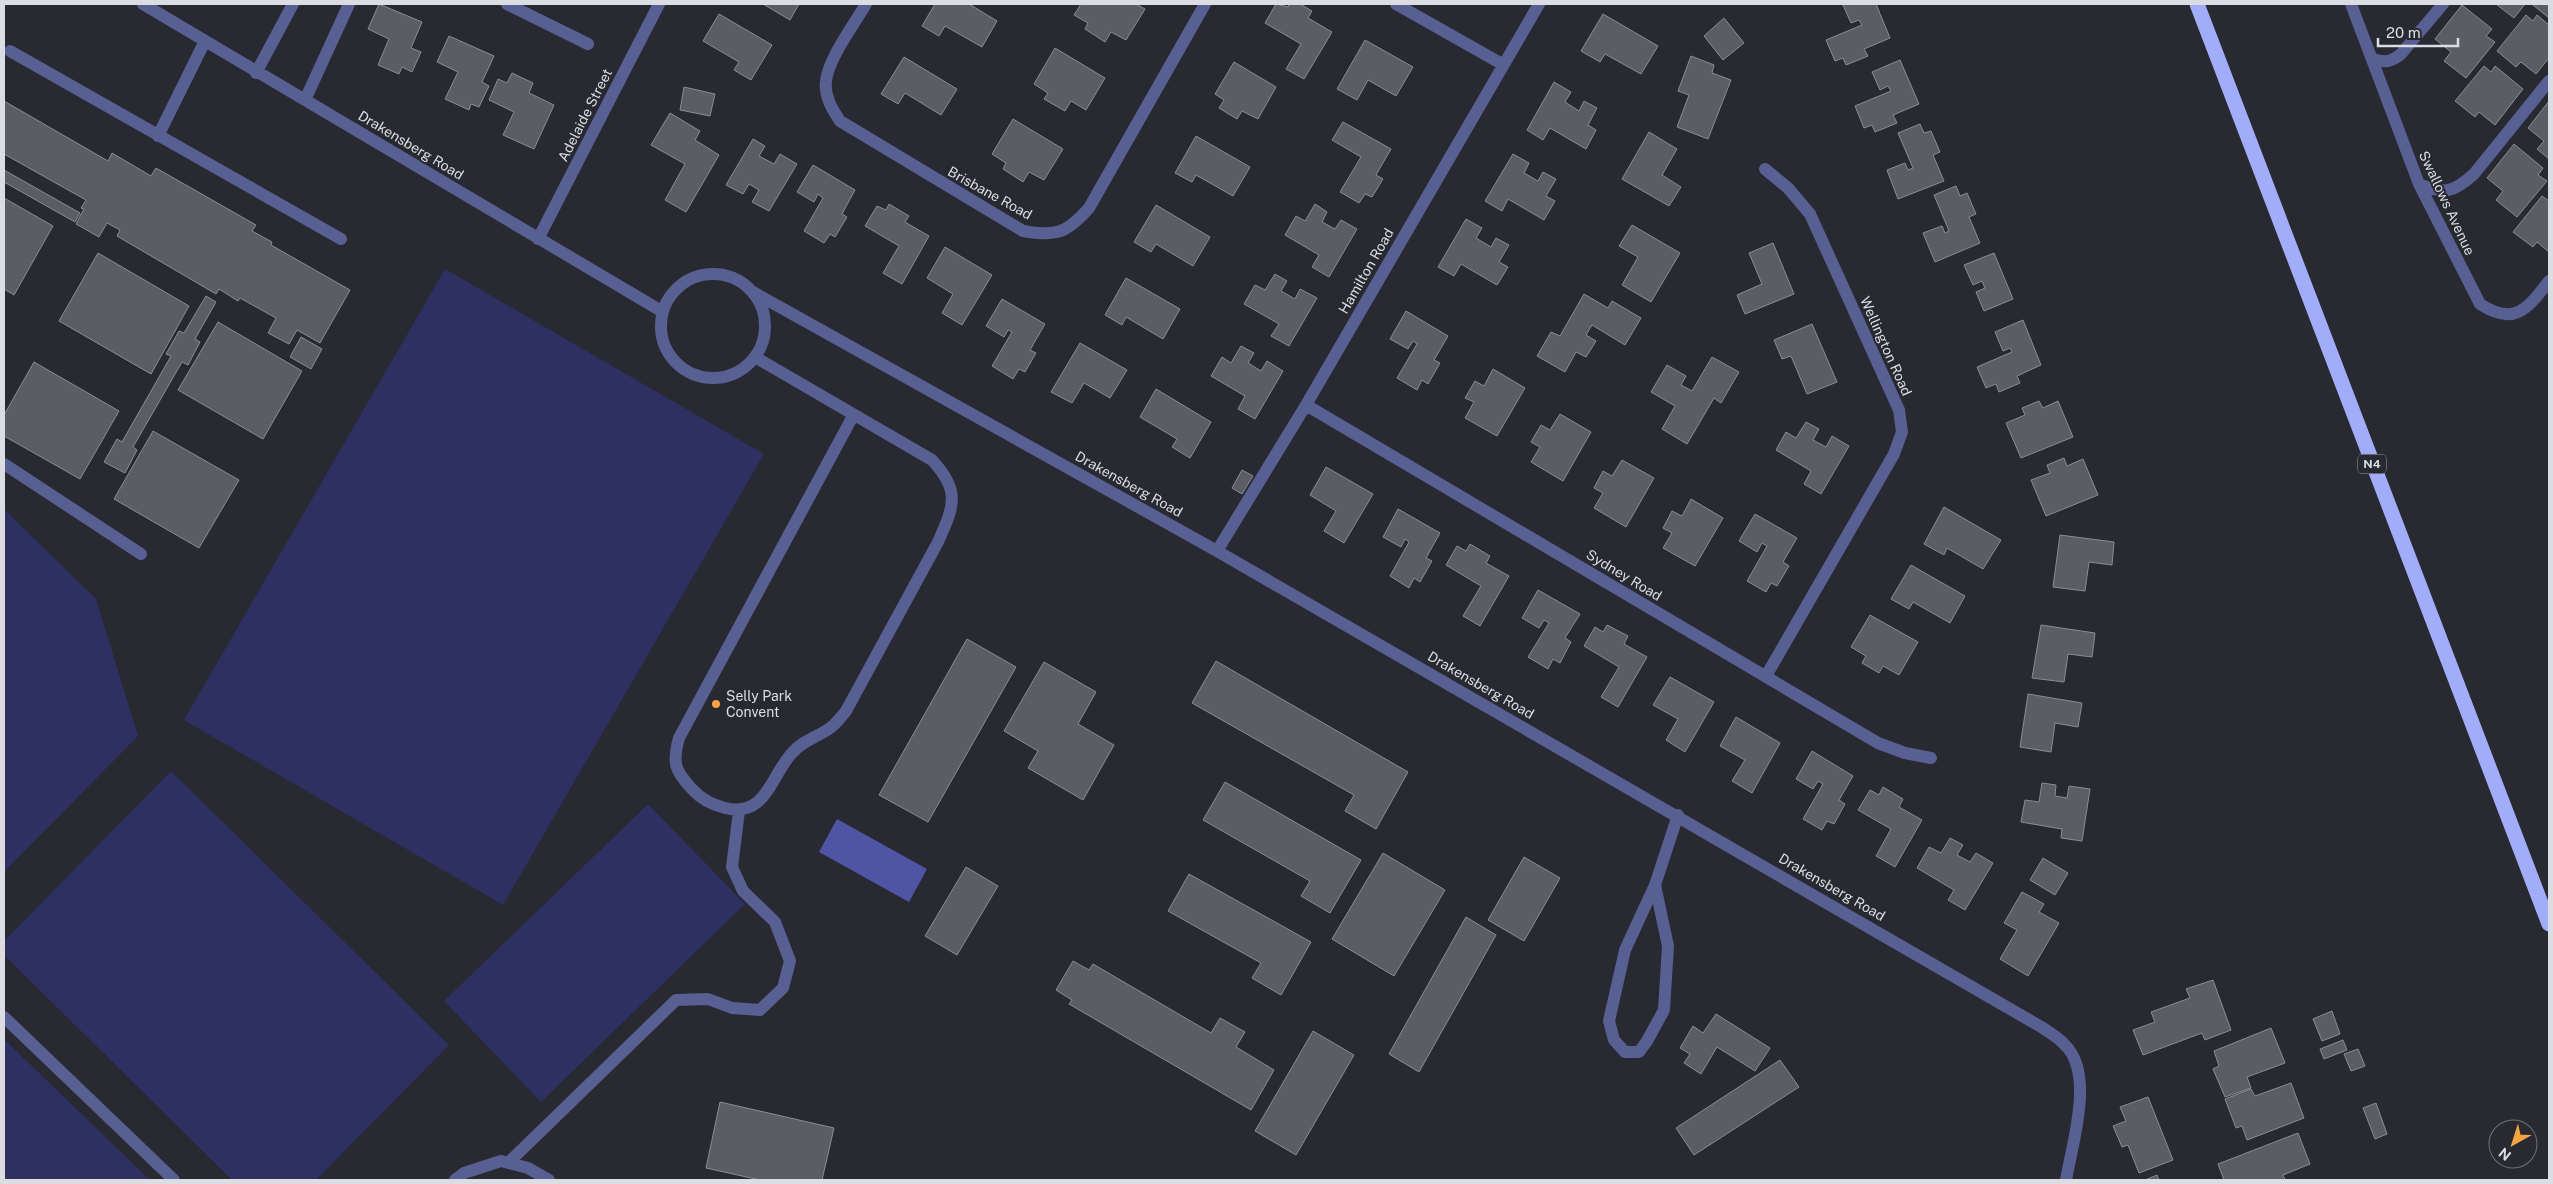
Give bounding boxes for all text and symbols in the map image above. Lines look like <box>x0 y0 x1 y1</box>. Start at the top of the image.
scale bar <box>2378 15 2458 47</box>
text: 20 m <box>2386 24 2421 41</box>
street label: Adelaide Street <box>555 66 615 164</box>
street label: Drakensberg Road <box>355 107 467 183</box>
street label: Swallows Avenue <box>2416 148 2478 258</box>
street label: Brisbane Road <box>945 163 1035 223</box>
street label: Hamilton Road <box>1335 226 1397 316</box>
street label: Wellington Road <box>1857 294 1915 398</box>
street label: Drakensberg Road <box>1073 448 1185 520</box>
road number: N4 <box>2358 454 2386 474</box>
street label: Sydney Road <box>1583 546 1665 604</box>
street label: Drakensberg Road <box>1425 648 1537 722</box>
place label: Selly Park Convent <box>726 688 792 720</box>
marker: Selly Park Convent <box>710 698 722 710</box>
street label: Drakensberg Road <box>1776 850 1888 924</box>
north arrow <box>2488 1119 2538 1169</box>
text: N <box>2496 1144 2514 1164</box>

